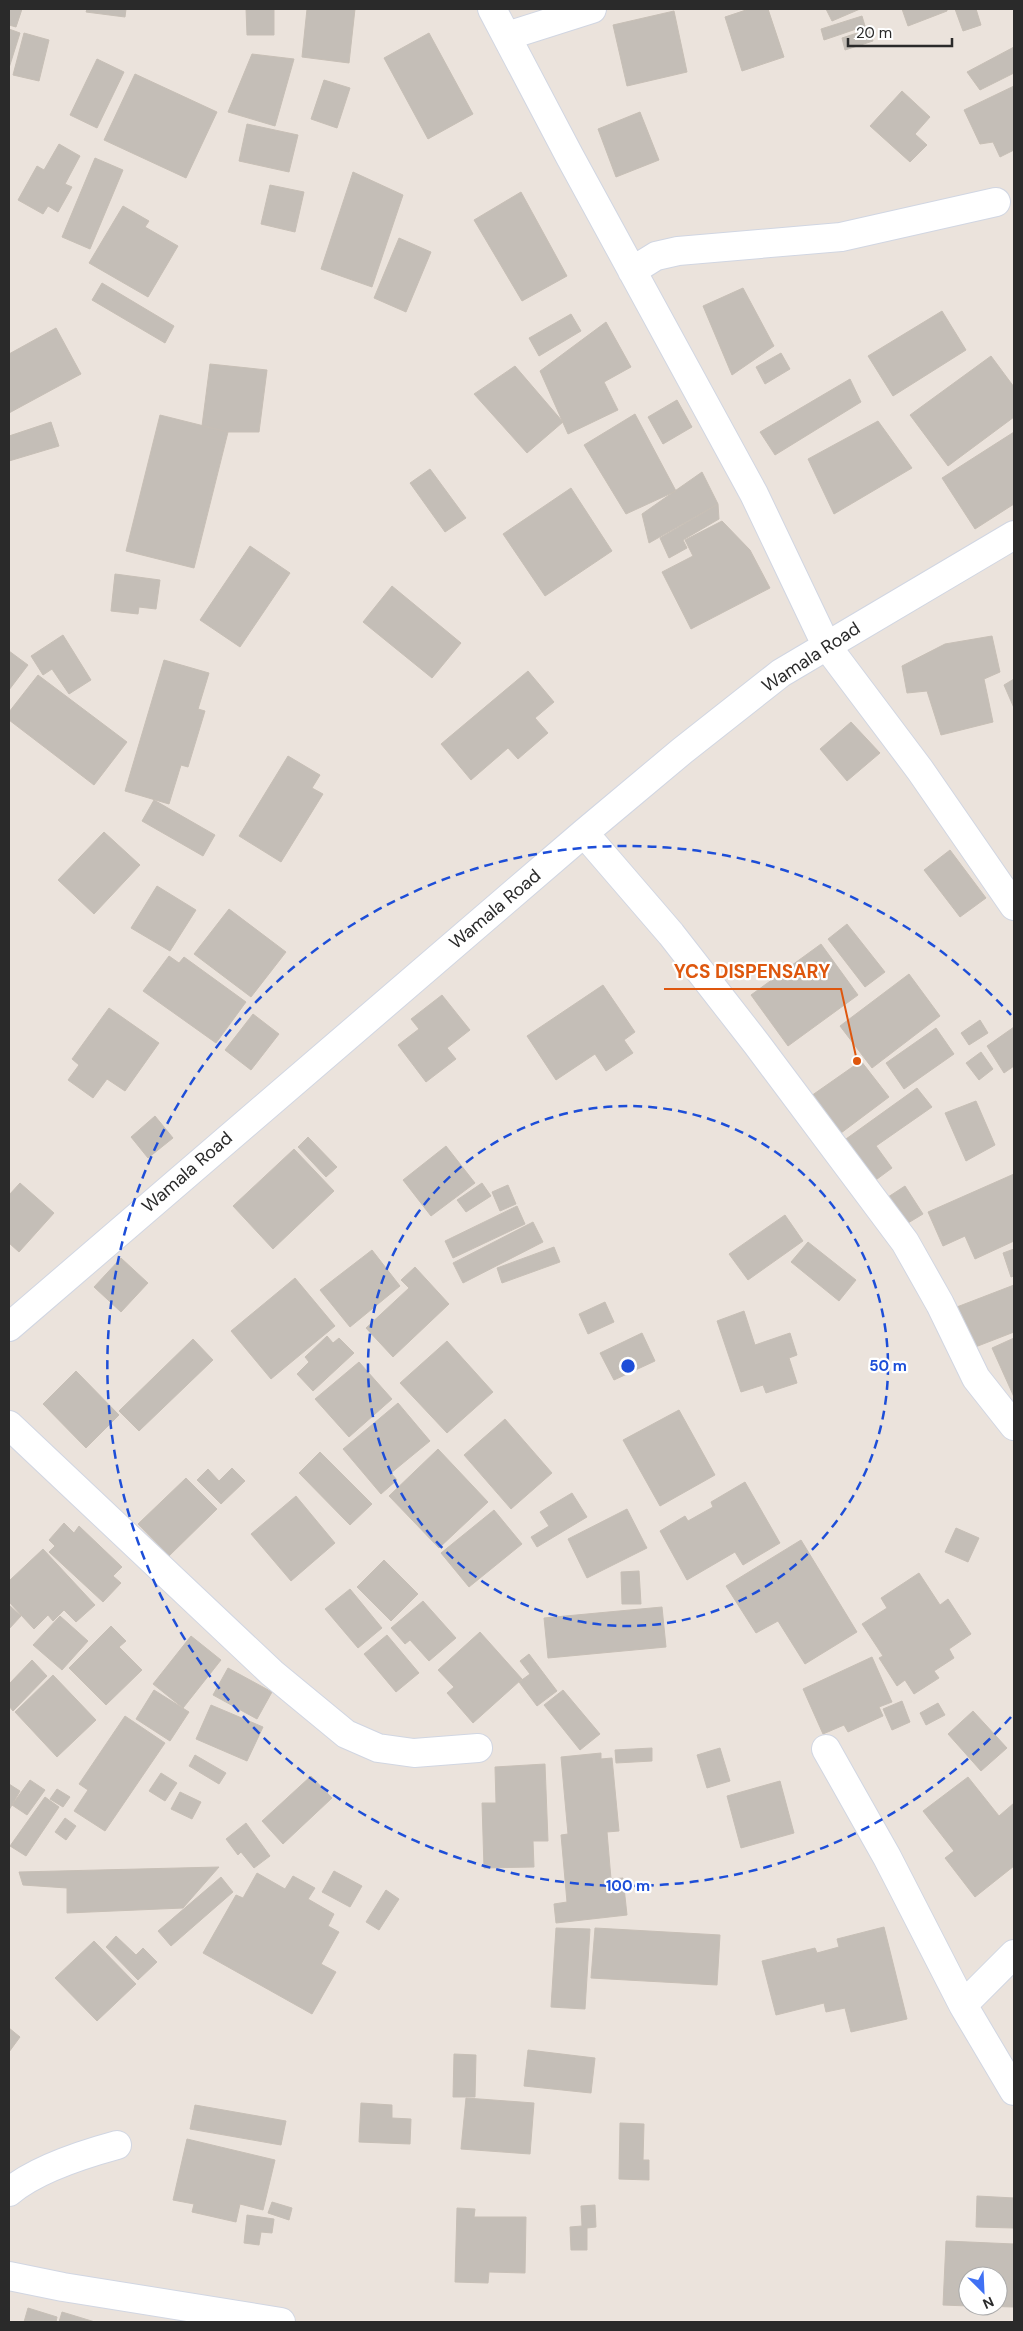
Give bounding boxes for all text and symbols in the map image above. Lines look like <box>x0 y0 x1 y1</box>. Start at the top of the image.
scale bar <box>848 15 952 47</box>
text: 20 m <box>856 23 892 43</box>
street label: Wamala Road <box>757 616 865 698</box>
street label: Wamala Road <box>444 864 546 954</box>
callout: YCS DISPENSARY <box>664 955 841 989</box>
text: YCS DISPENSARY <box>674 959 830 984</box>
street label: Wamala Road <box>137 1126 237 1218</box>
text: 50 m <box>869 1356 907 1376</box>
centre of rings <box>619 1357 637 1375</box>
text: 100 m <box>606 1876 650 1896</box>
north arrow <box>958 2266 1008 2316</box>
text: N <box>980 2293 997 2313</box>

